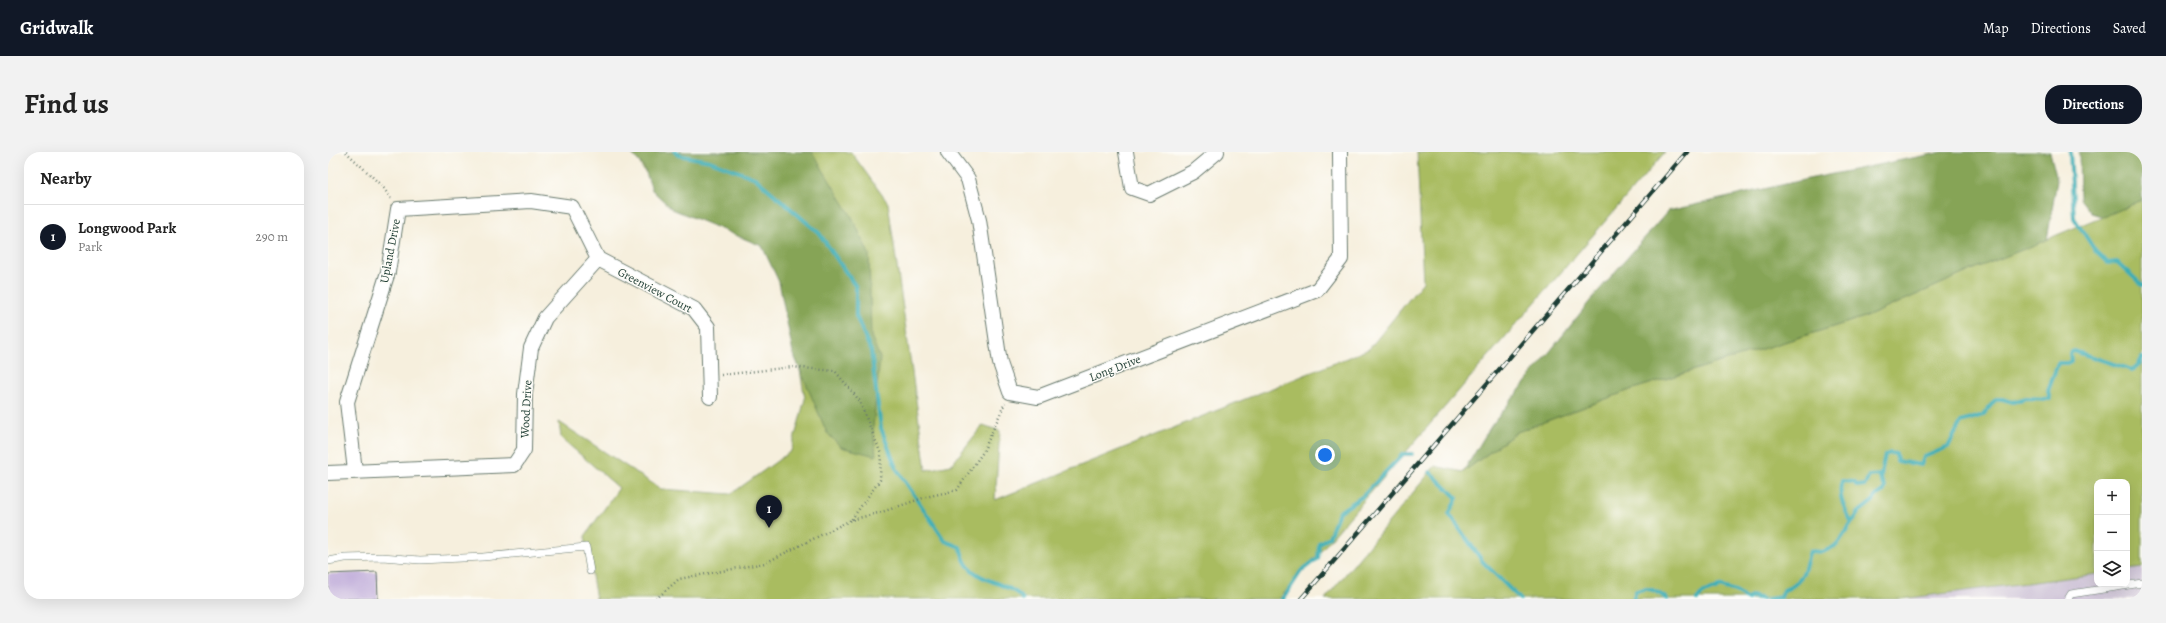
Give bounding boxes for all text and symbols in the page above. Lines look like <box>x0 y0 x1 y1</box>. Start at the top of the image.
text: Gridwalk <box>20 15 93 41</box>
text: Map <box>1983 19 2009 38</box>
text: Directions <box>2031 19 2091 38</box>
text: Saved <box>2113 19 2146 38</box>
text: Find us <box>24 85 109 123</box>
button: Directions <box>2045 85 2142 124</box>
text: Nearby <box>40 167 91 190</box>
text: Longwood Park <box>78 218 176 238</box>
street label: Upland Drive <box>376 218 404 284</box>
text: 1 <box>51 228 55 245</box>
text: 290 m <box>256 228 288 245</box>
text: Park <box>78 238 102 255</box>
street label: Greenview Court <box>615 264 695 316</box>
street label: Long Drive <box>1087 351 1143 385</box>
street label: Wood Drive <box>516 380 536 439</box>
your location <box>1315 445 1335 465</box>
map controls <box>2094 479 2130 587</box>
button: + <box>2094 479 2130 515</box>
pin: 1 <box>756 495 782 528</box>
button: − <box>2094 515 2130 551</box>
button: layers <box>2094 551 2130 587</box>

